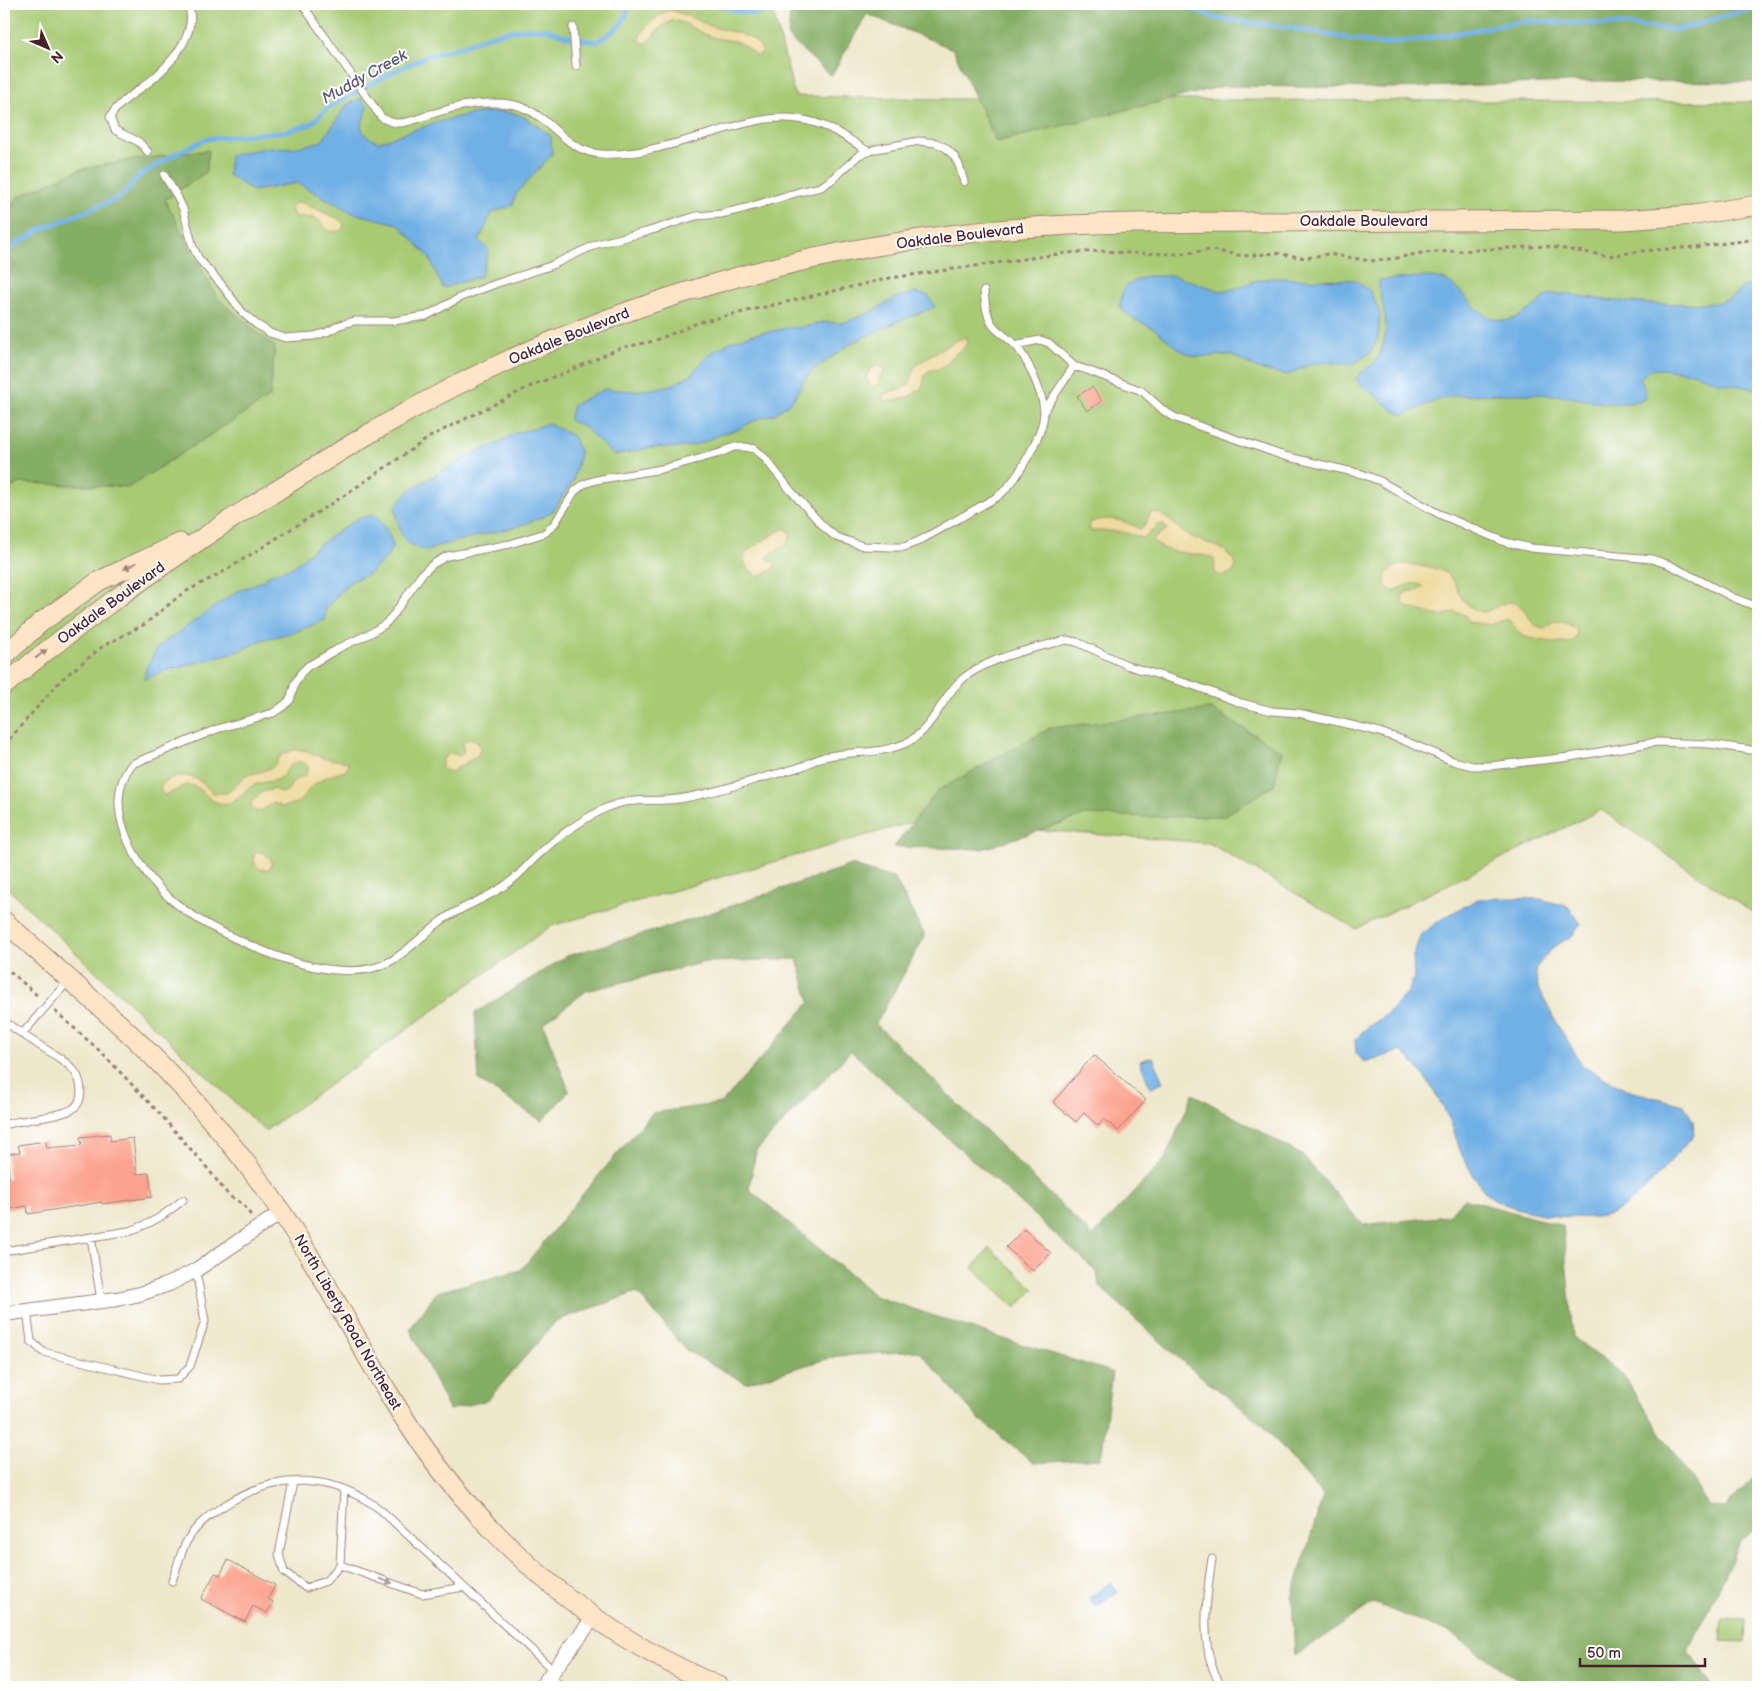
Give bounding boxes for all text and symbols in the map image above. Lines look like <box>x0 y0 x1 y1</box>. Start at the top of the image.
north arrow <box>22 22 72 72</box>
water label: Muddy Creek <box>319 45 412 109</box>
text: N <box>47 47 67 67</box>
street label: Oakdale Boulevard <box>1300 212 1428 231</box>
street label: Oakdale Boulevard <box>895 219 1025 254</box>
street label: Oakdale Boulevard <box>506 304 632 369</box>
street label: Oakdale Boulevard <box>54 558 169 649</box>
one-way arrow <box>123 562 137 570</box>
one-way arrow <box>34 649 47 660</box>
street label: North Liberty Road Northeast <box>289 1231 406 1414</box>
one-way arrow <box>378 1578 393 1585</box>
scale bar <box>1580 1636 1704 1668</box>
text: 50 m <box>1587 1644 1621 1663</box>

